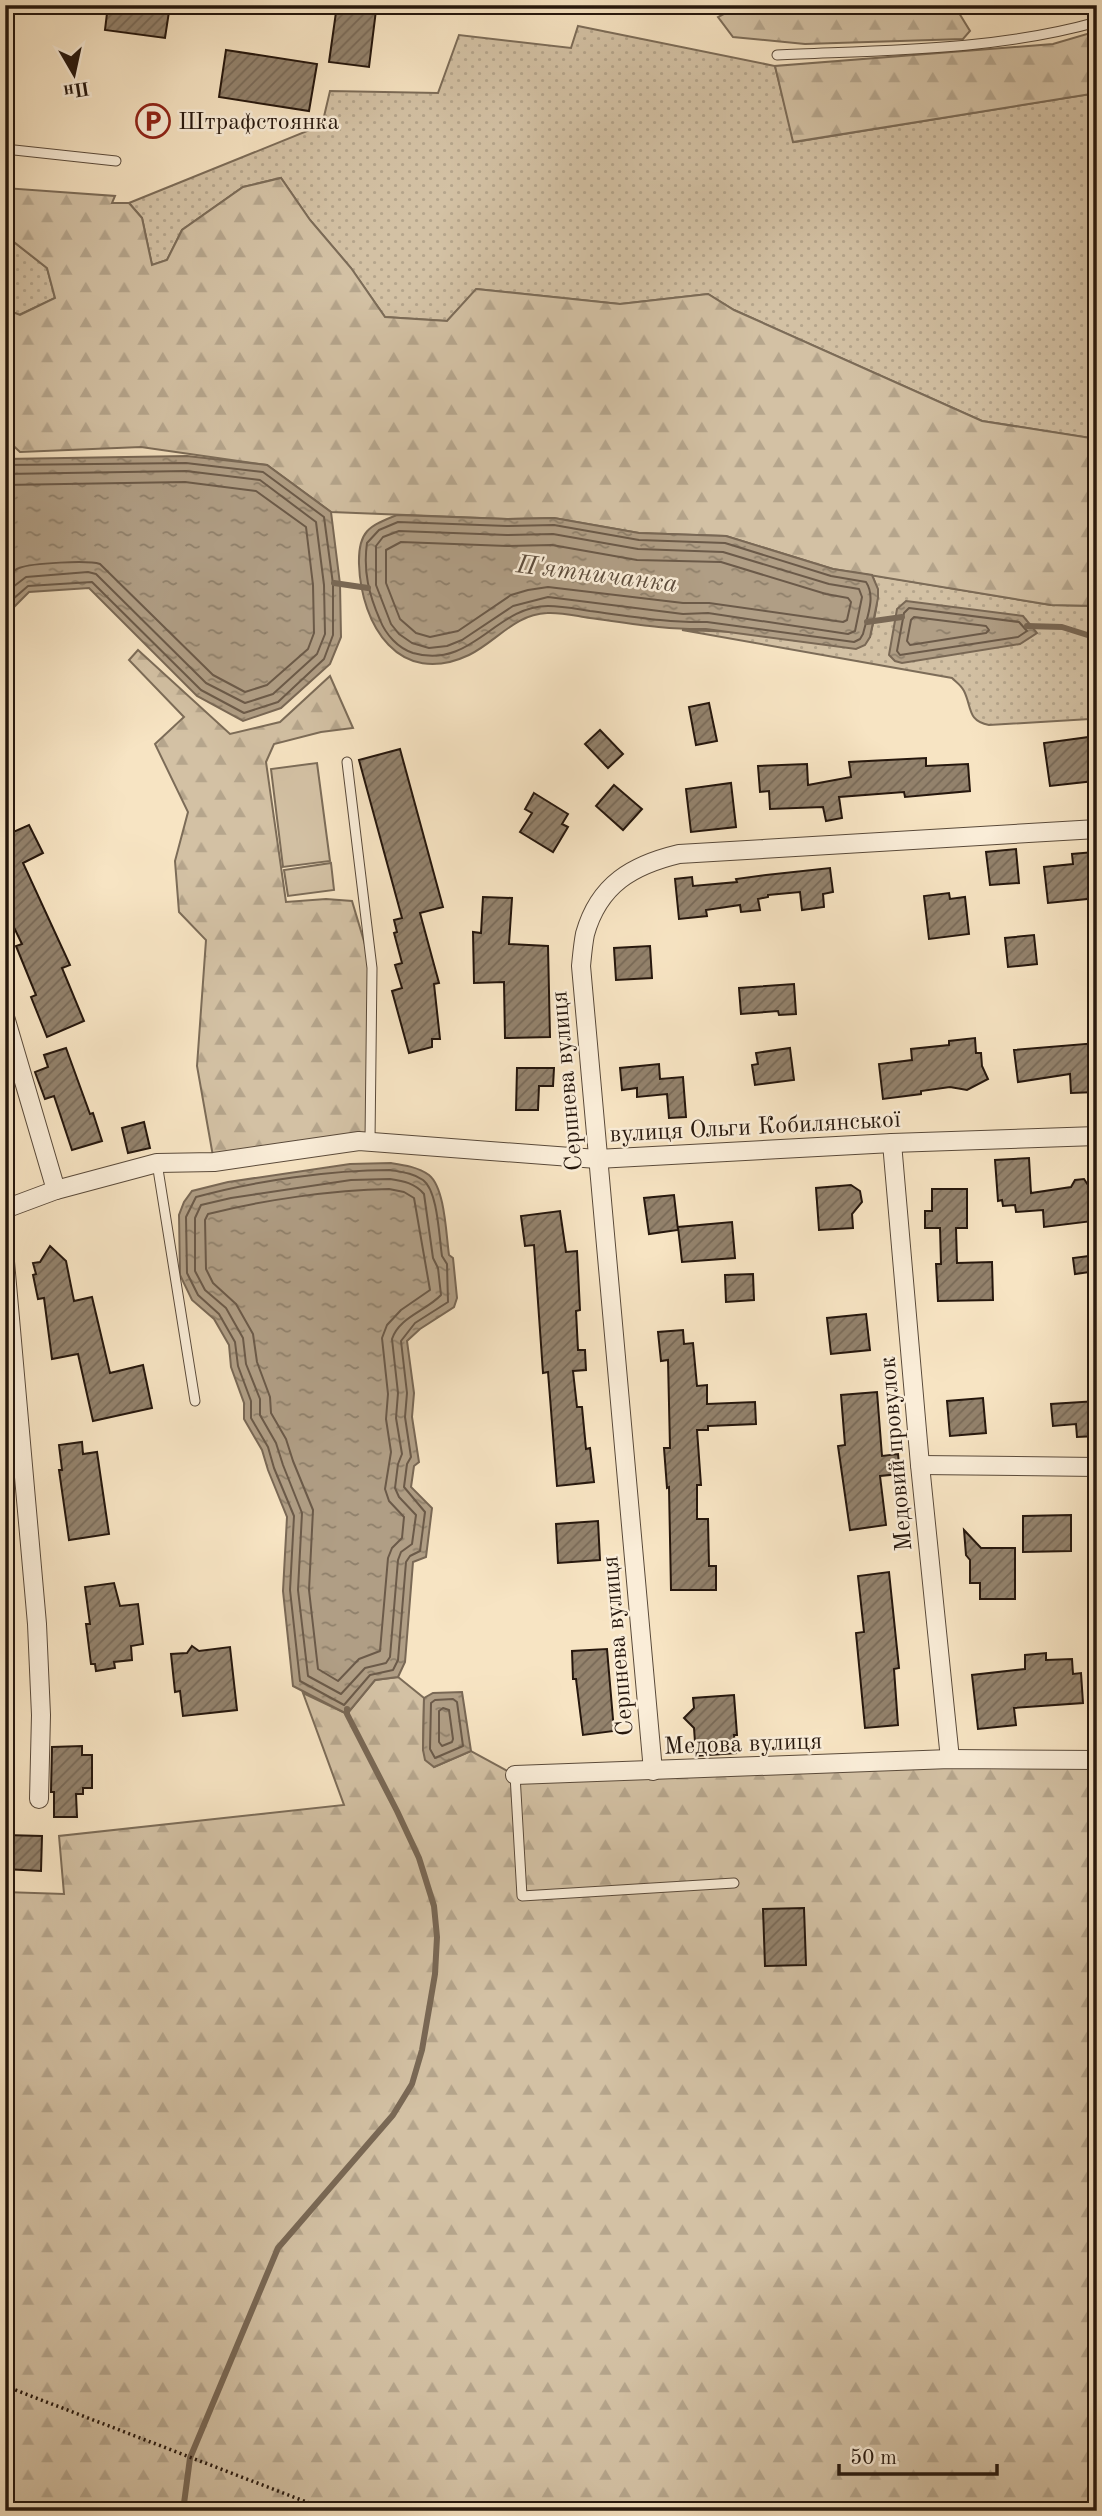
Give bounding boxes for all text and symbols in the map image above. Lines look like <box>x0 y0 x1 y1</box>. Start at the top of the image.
north arrow <box>38 38 108 108</box>
text: Пн <box>62 77 91 100</box>
parking icon: Штрафстоянка <box>134 102 172 140</box>
place label: Штрафстоянка <box>178 111 339 135</box>
water label: П'ятничанка <box>514 552 679 598</box>
street label: Серпнева вулиця <box>548 990 588 1172</box>
street label: вулиця Ольги Кобилянської <box>609 1108 901 1148</box>
street label: Медовий провулок <box>877 1355 917 1552</box>
street label: Серпнева вулиця <box>599 1555 639 1737</box>
street label: Медова вулиця <box>663 1730 823 1760</box>
scale bar <box>839 2432 997 2476</box>
text: 50 m <box>850 2448 897 2469</box>

